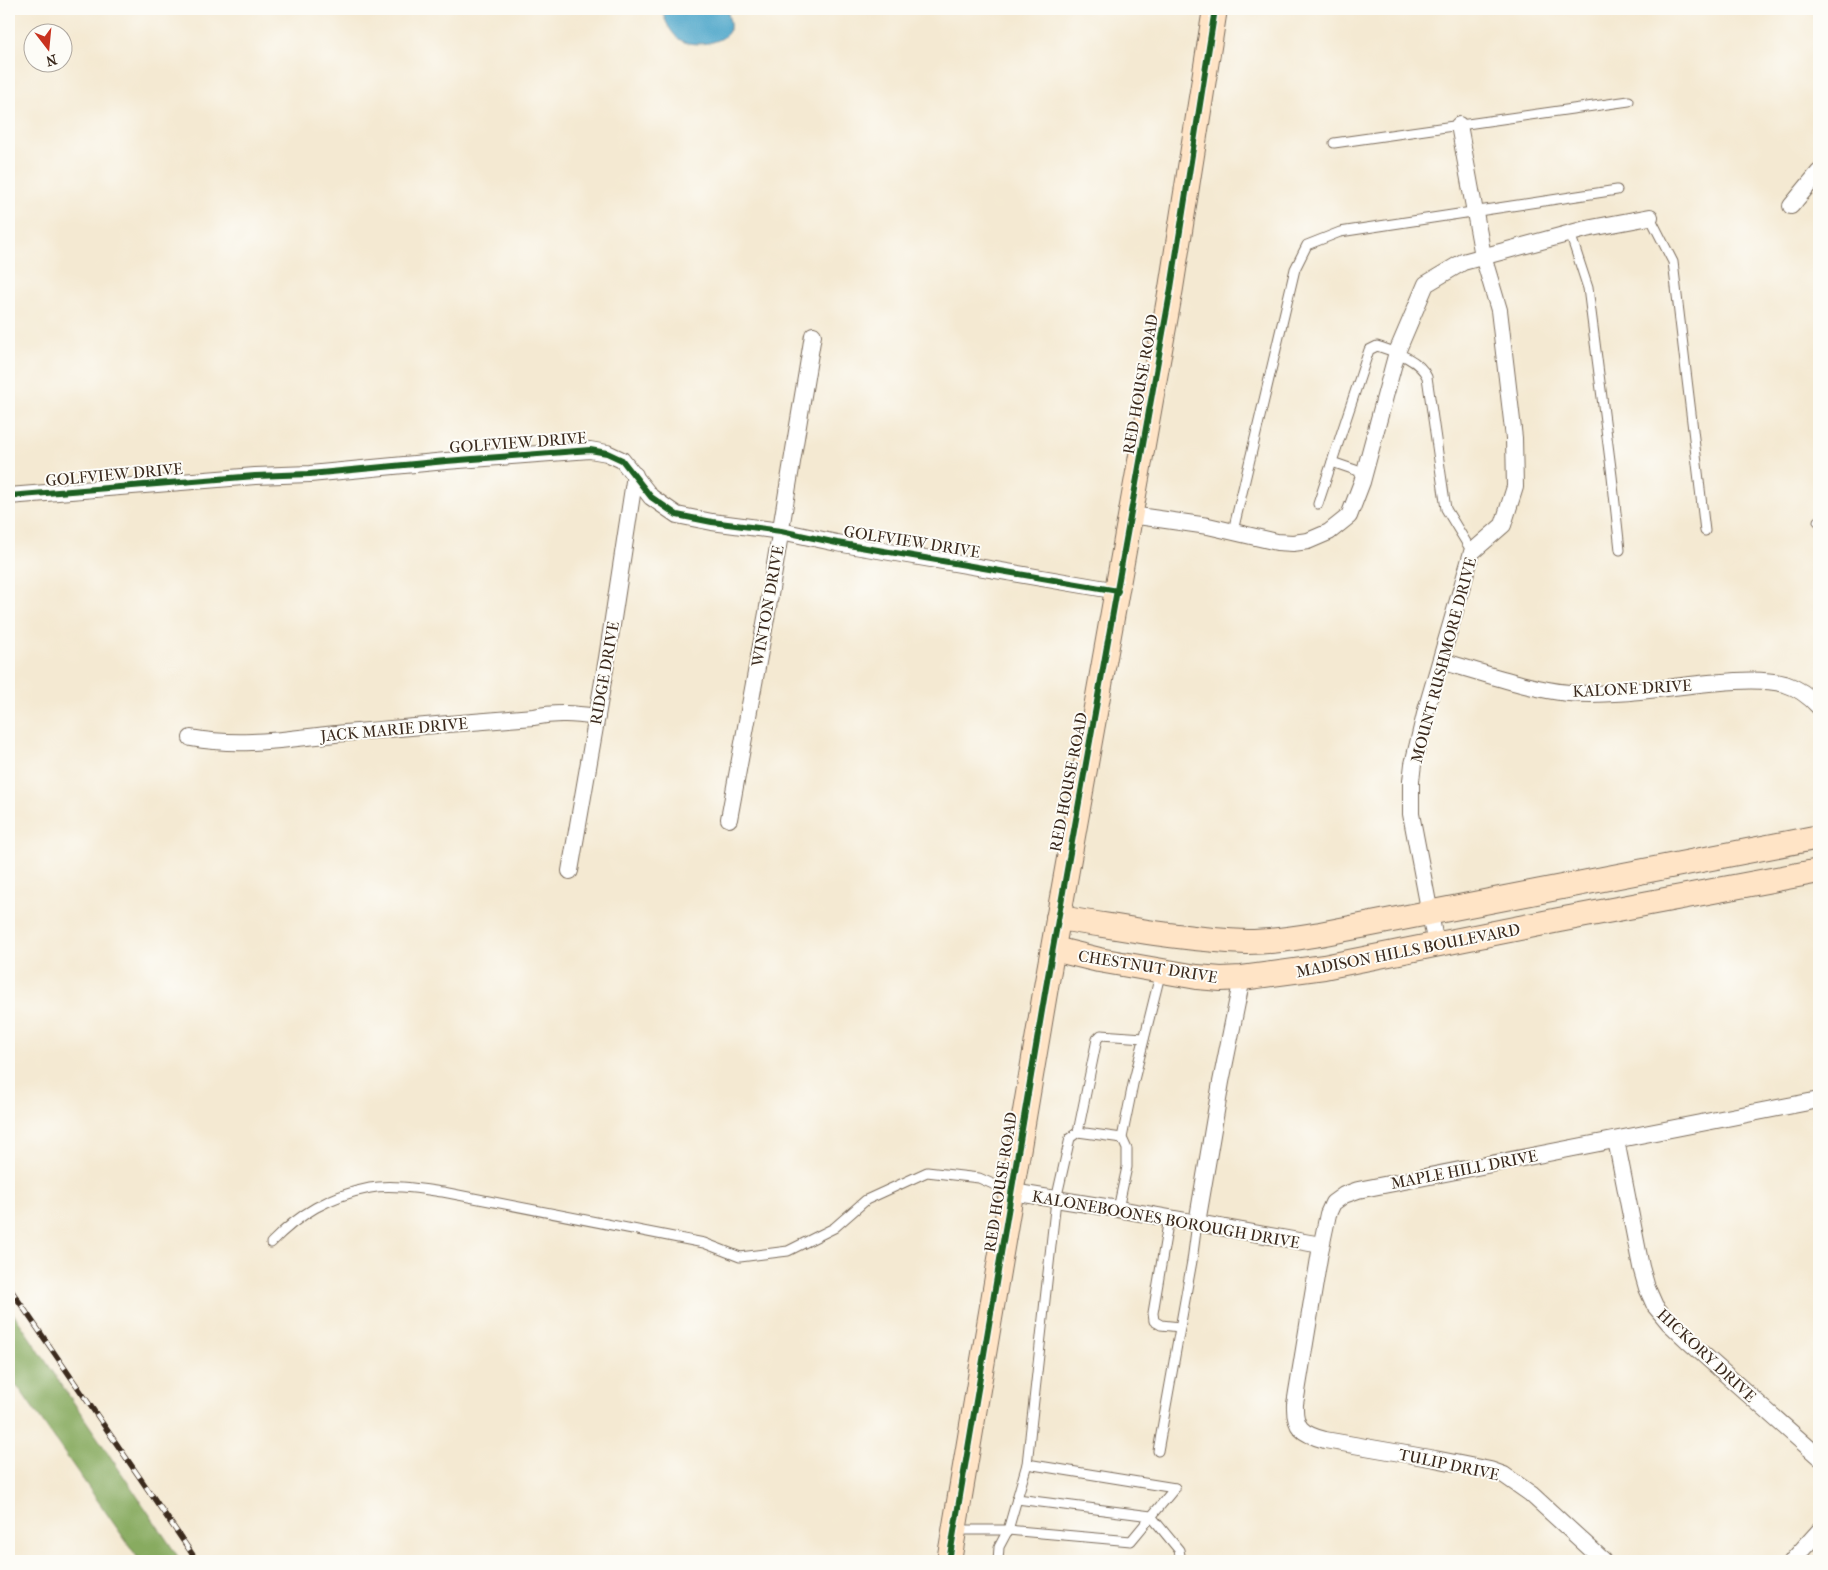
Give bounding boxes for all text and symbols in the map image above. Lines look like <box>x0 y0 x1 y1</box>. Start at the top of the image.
north arrow <box>22 22 72 72</box>
text: N <box>44 50 59 70</box>
street label: RED HOUSE ROAD <box>1119 313 1162 456</box>
street label: GOLFVIEW DRIVE <box>449 428 588 457</box>
street label: GOLFVIEW DRIVE <box>45 459 184 490</box>
street label: GOLFVIEW DRIVE <box>842 521 982 562</box>
street label: WINTON DRIVE <box>747 544 788 669</box>
street label: MOUNT RUSHMORE DRIVE <box>1407 555 1480 765</box>
street label: RIDGE DRIVE <box>586 620 623 726</box>
street label: KALONE DRIVE <box>1572 676 1692 701</box>
street label: RED HOUSE ROAD <box>1046 711 1091 854</box>
street label: JACK MARIE DRIVE <box>318 714 469 746</box>
street label: MADISON HILLS BOULEVARD <box>1294 919 1522 982</box>
street label: CHESTNUT DRIVE <box>1077 946 1219 987</box>
street label: RED HOUSE ROAD <box>980 1110 1021 1254</box>
street label: MAPLE HILL DRIVE <box>1389 1146 1539 1193</box>
street label: KALONEBOONES BOROUGH DRIVE <box>1031 1187 1301 1252</box>
street label: HICKORY DRIVE <box>1653 1305 1760 1406</box>
street label: TULIP DRIVE <box>1397 1445 1501 1484</box>

